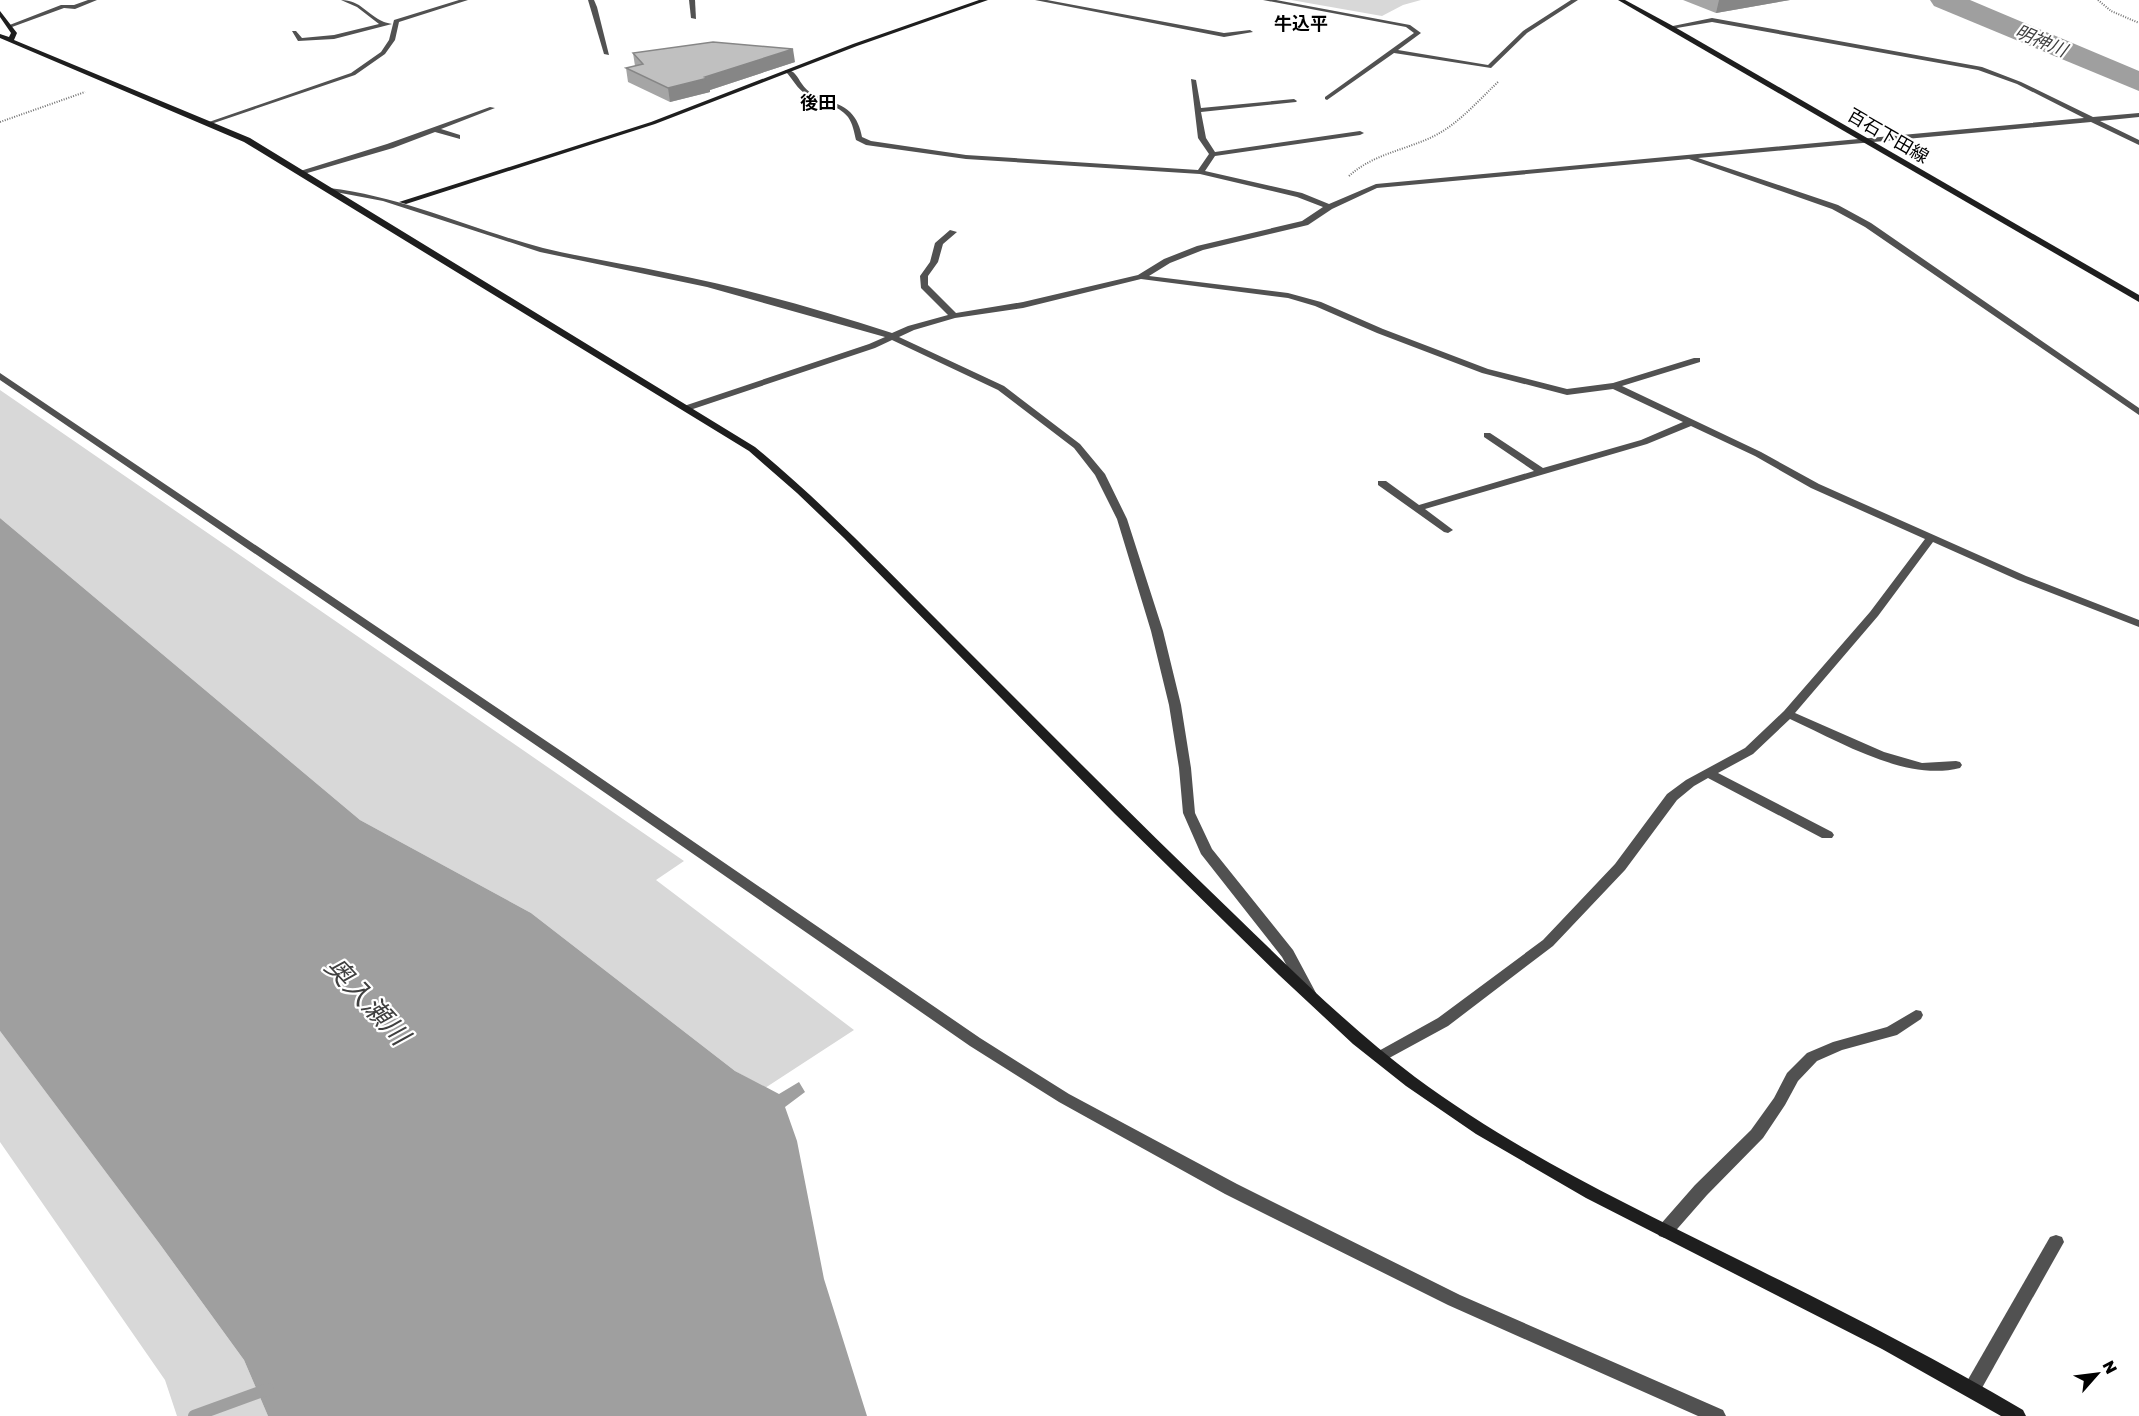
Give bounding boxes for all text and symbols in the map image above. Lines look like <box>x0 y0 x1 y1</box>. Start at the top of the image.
district label: 牛込平 <box>1274 12 1328 34</box>
water label: 明神川 <box>2012 19 2072 62</box>
district label: 後田 <box>800 91 836 113</box>
street label: 百石下田線 <box>1844 103 1933 167</box>
water label: 奥入瀬川 <box>319 950 418 1053</box>
north arrow <box>2067 1344 2127 1404</box>
text: N <box>2099 1357 2122 1377</box>

